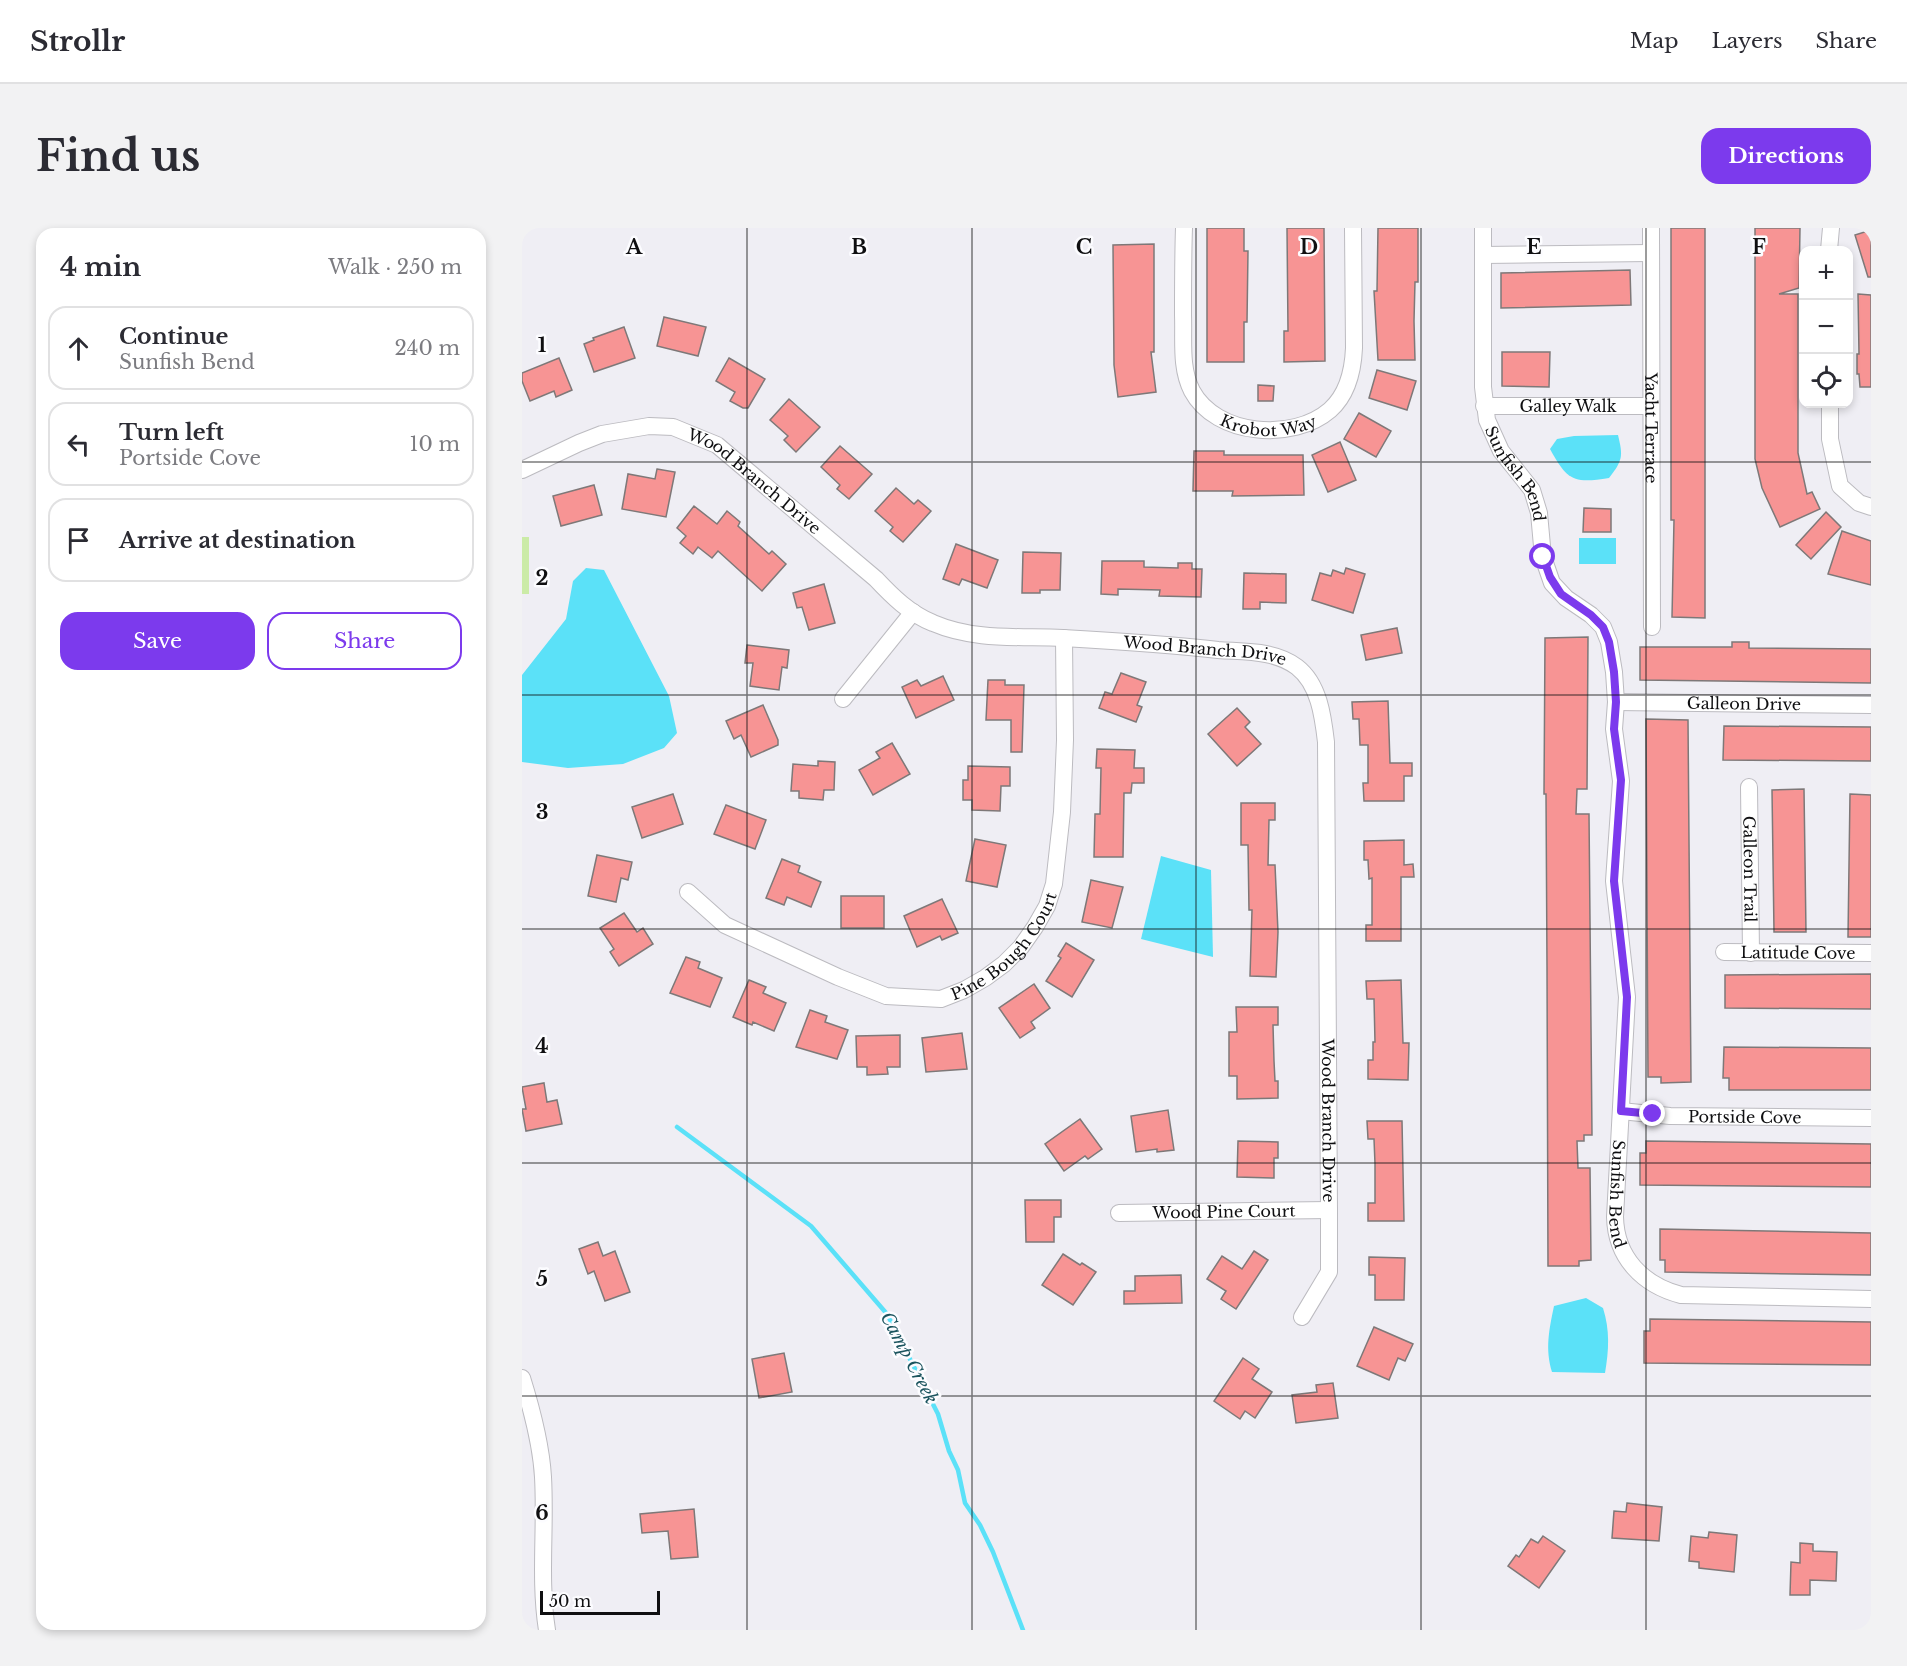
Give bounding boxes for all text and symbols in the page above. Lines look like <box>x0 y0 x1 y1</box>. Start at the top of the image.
text: Strollr <box>30 24 125 59</box>
text: Map <box>1630 28 1679 54</box>
text: Layers <box>1712 28 1783 54</box>
text: Share <box>1816 28 1877 54</box>
button: Directions <box>1701 128 1871 184</box>
text: Find us <box>36 130 200 182</box>
text: A <box>625 235 643 259</box>
text: B <box>851 235 867 259</box>
text: C <box>1076 235 1092 259</box>
text: D <box>1300 235 1318 259</box>
text: E <box>1526 235 1542 259</box>
text: F <box>1752 235 1766 259</box>
map controls <box>1799 246 1853 408</box>
button: + <box>1799 246 1853 300</box>
text: 4 min <box>60 251 141 283</box>
text: Walk · 250 m <box>328 255 462 279</box>
button: − <box>1799 300 1853 354</box>
text: Continue <box>119 323 228 350</box>
icon: ahead <box>62 332 95 365</box>
text: 1 <box>538 333 547 357</box>
text: 240 m <box>395 336 460 360</box>
text: Sunfish Bend <box>119 350 255 374</box>
button: locate <box>1799 354 1853 408</box>
street label: Yacht Terrace <box>1641 371 1662 484</box>
street label: Galley Walk <box>1519 396 1617 416</box>
street label: Krobot Way <box>1217 410 1320 440</box>
text: Turn left <box>119 419 224 446</box>
street label: Sunfish Bend <box>1481 423 1550 522</box>
street label: Wood Branch Drive <box>684 424 825 538</box>
icon: left <box>62 428 95 461</box>
text: 10 m <box>410 432 460 456</box>
text: Portside Cove <box>119 446 261 470</box>
icon: arrive <box>62 524 95 557</box>
text: Arrive at destination <box>119 527 356 554</box>
route start <box>1529 543 1555 569</box>
text: 2 <box>535 566 549 590</box>
button: Save <box>60 612 255 670</box>
button: Share <box>267 612 462 670</box>
street label: Wood Branch Drive <box>1122 632 1290 669</box>
street label: Galleon Drive <box>1687 693 1801 714</box>
text: 3 <box>536 800 548 824</box>
street label: Galleon Trail <box>1739 815 1761 923</box>
street label: Pine Bough Court <box>948 890 1061 1004</box>
street label: Latitude Cove <box>1740 942 1856 963</box>
text: 4 <box>535 1034 549 1058</box>
street label: Wood Branch Drive <box>1318 1038 1339 1202</box>
route end <box>1639 1100 1665 1126</box>
street label: Portside Cove <box>1688 1106 1802 1127</box>
street label: Sunfish Bend <box>1605 1139 1631 1251</box>
street label: Wood Pine Court <box>1151 1200 1296 1223</box>
text: 5 <box>536 1267 548 1291</box>
water label: Camp Creek <box>876 1308 942 1408</box>
text: 6 <box>535 1501 549 1525</box>
scale bar <box>540 1588 660 1616</box>
text: 50 m <box>549 1591 591 1611</box>

